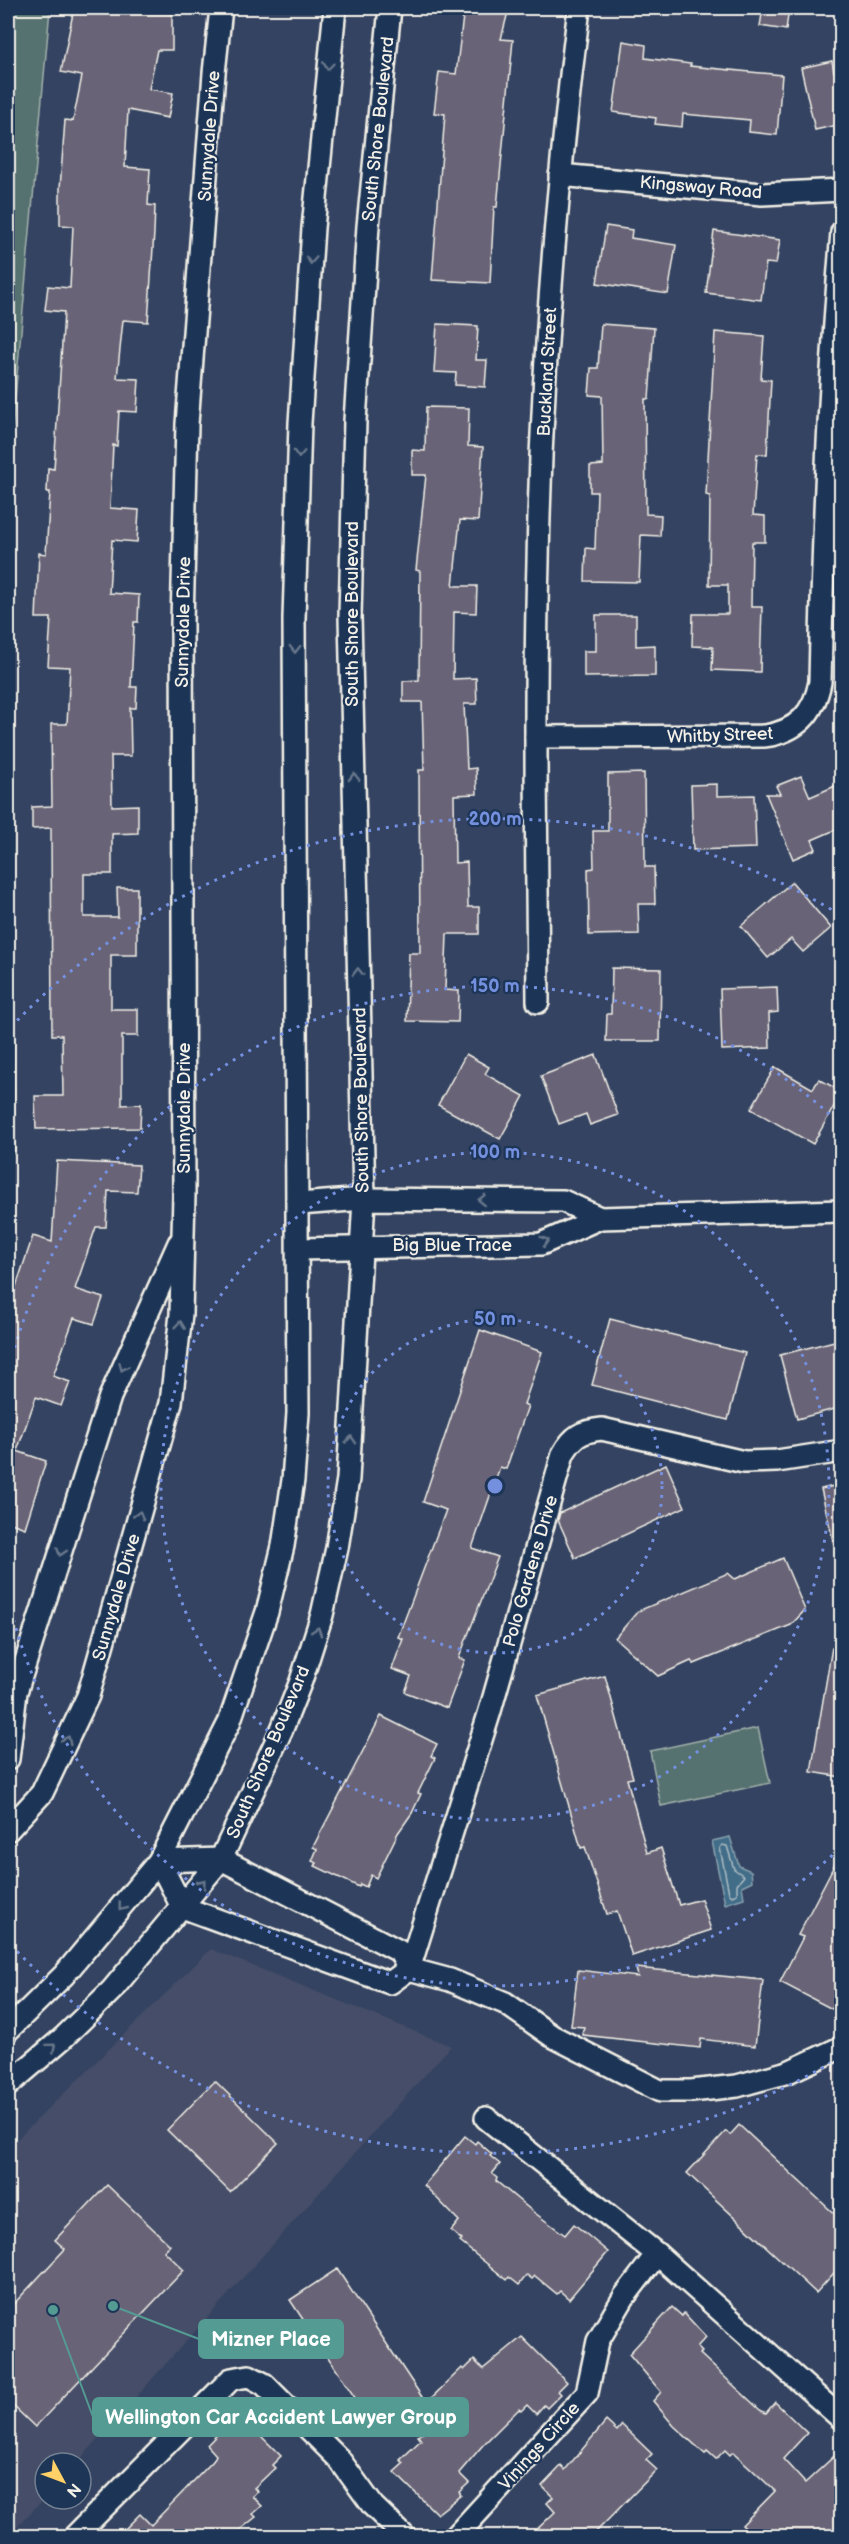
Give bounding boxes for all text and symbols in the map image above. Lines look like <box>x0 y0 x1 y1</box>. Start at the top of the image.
street label: South Shore Boulevard <box>358 36 399 222</box>
one-way arrow <box>323 61 335 70</box>
street label: Sunnydale Drive <box>194 70 225 202</box>
street label: Kingsway Road <box>639 172 763 203</box>
one-way arrow <box>304 255 317 264</box>
street label: Buckland Street <box>534 306 561 437</box>
one-way arrow <box>293 450 306 459</box>
street label: South Shore Boulevard <box>342 521 363 707</box>
street label: Sunnydale Drive <box>172 556 195 688</box>
one-way arrow <box>289 645 301 654</box>
street label: Whitby Street <box>667 723 774 748</box>
one-way arrow <box>347 773 360 782</box>
text: 200 m <box>468 809 522 830</box>
one-way arrow <box>352 968 365 977</box>
text: 150 m <box>470 976 520 997</box>
street label: South Shore Boulevard <box>349 1007 374 1193</box>
street label: Sunnydale Drive <box>174 1042 195 1174</box>
text: 100 m <box>470 1142 520 1163</box>
one-way arrow <box>478 1194 487 1206</box>
street label: Big Blue Trace <box>392 1235 512 1256</box>
one-way arrow <box>539 1236 550 1248</box>
text: 50 m <box>474 1309 516 1330</box>
one-way arrow <box>173 1320 186 1329</box>
one-way arrow <box>118 1361 130 1372</box>
one-way arrow <box>344 1435 357 1444</box>
centre of rings <box>485 1476 505 1496</box>
street label: Polo Gardens Drive <box>499 1493 562 1649</box>
one-way arrow <box>132 1510 144 1521</box>
street label: Sunnydale Drive <box>88 1531 145 1663</box>
one-way arrow <box>55 1546 68 1557</box>
one-way arrow <box>309 1626 322 1637</box>
street label: South Shore Boulevard <box>223 1663 314 1842</box>
one-way arrow <box>59 1736 71 1747</box>
one-way arrow <box>194 1879 205 1890</box>
one-way arrow <box>118 1900 129 1911</box>
one-way arrow <box>45 2043 56 2054</box>
callout: Mizner Place <box>199 2320 343 2358</box>
text: Mizner Place <box>211 2328 331 2352</box>
callout: Wellington Car Accident Lawyer Group <box>93 2398 468 2436</box>
street label: Vinings Circle <box>494 2398 585 2495</box>
text: Wellington Car Accident Lawyer Group <box>105 2406 457 2430</box>
north arrow <box>33 2451 93 2511</box>
text: N <box>62 2479 84 2501</box>

